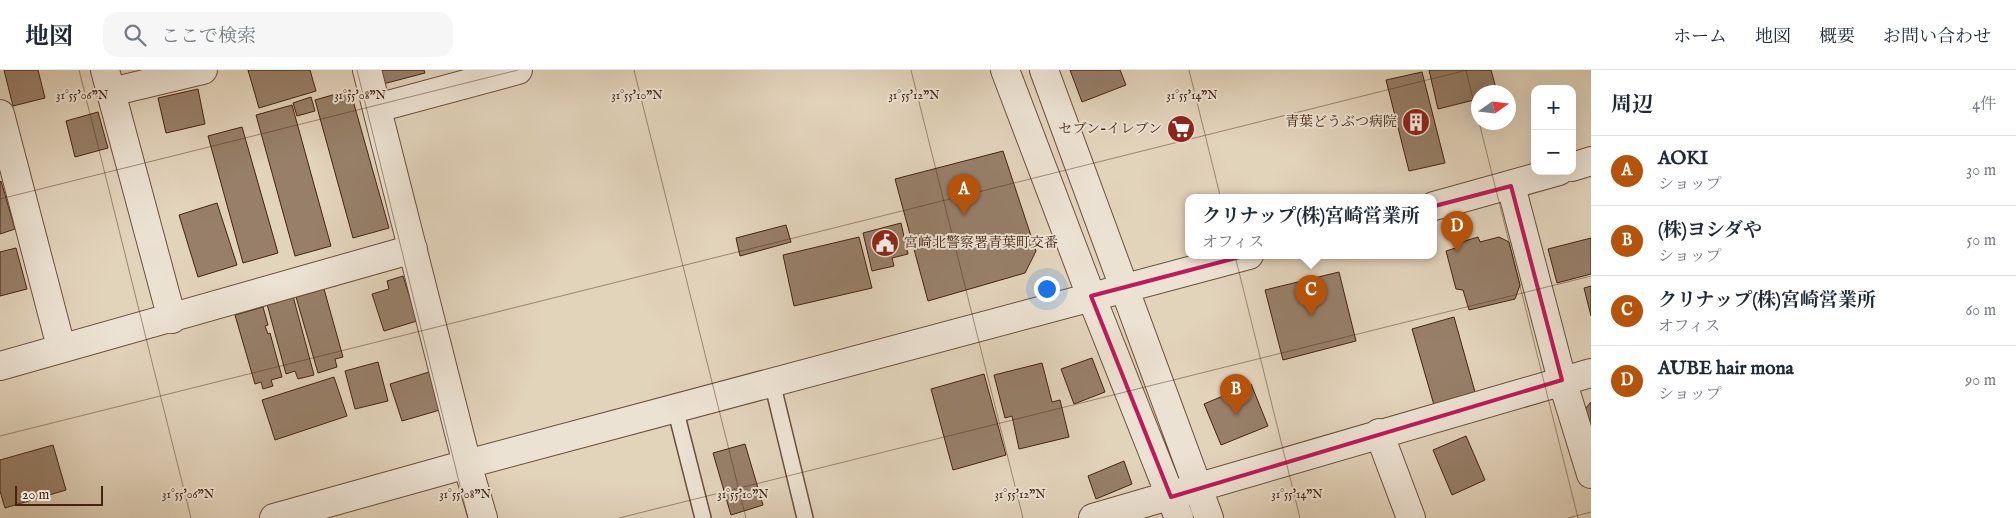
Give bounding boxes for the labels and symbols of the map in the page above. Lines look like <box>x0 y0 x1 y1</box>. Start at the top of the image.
north arrow <box>1471 85 1516 130</box>
text: 31°55'06"N <box>56 88 109 103</box>
text: 31°55'08"N <box>334 88 386 103</box>
text: 31°55'10"N <box>611 88 663 103</box>
text: 31°55'12"N <box>888 88 940 103</box>
text: 31°55'14"N <box>1166 88 1218 103</box>
building icon: 青葉どうぶつ病院 <box>1401 107 1431 137</box>
place label: 青葉どうぶつ病院 <box>1285 113 1397 131</box>
supermarket icon: セブン-イレブン <box>1166 114 1196 144</box>
place label: セブン-イレブン <box>1059 120 1162 138</box>
pin: A <box>948 174 980 215</box>
pin: D <box>1441 211 1473 252</box>
public building icon: 宮崎北警察署青葉町交番 <box>870 228 900 258</box>
place label: 宮崎北警察署青葉町交番 <box>904 234 1058 252</box>
pin: C <box>1295 275 1327 316</box>
your location <box>1034 276 1060 302</box>
pin: B <box>1220 374 1252 415</box>
scale bar <box>15 483 102 506</box>
text: 31°55'06"N <box>162 487 215 502</box>
text: 31°55'08"N <box>439 487 491 502</box>
text: 31°55'10"N <box>717 487 769 502</box>
text: 31°55'12"N <box>994 487 1046 502</box>
text: 31°55'14"N <box>1271 487 1323 502</box>

